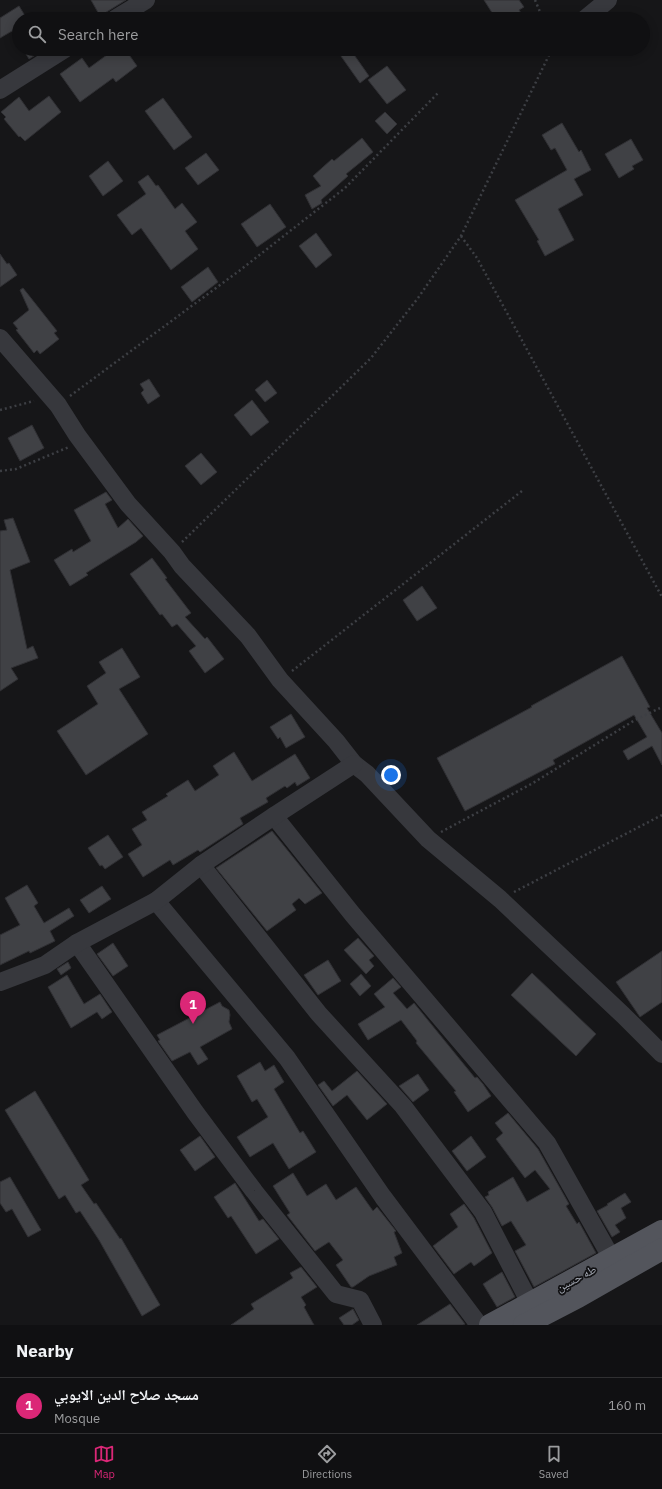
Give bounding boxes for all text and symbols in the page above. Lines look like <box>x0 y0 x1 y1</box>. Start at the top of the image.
search box <box>12 12 650 56</box>
icon: search <box>26 23 48 45</box>
text: Search here <box>58 25 138 44</box>
your location <box>381 765 401 785</box>
pin: 1 <box>180 991 206 1024</box>
street label: طه حسين <box>553 1261 599 1295</box>
text: Nearby <box>16 1340 74 1362</box>
text: مسجد صلاح الدين الايوبي <box>54 1385 199 1404</box>
text: 1 <box>25 1397 33 1414</box>
text: 160 m <box>608 1397 646 1414</box>
text: Mosque <box>54 1410 100 1427</box>
tab: Map <box>93 1443 115 1481</box>
tab: Directions <box>302 1443 352 1481</box>
tab: Saved <box>539 1443 569 1481</box>

